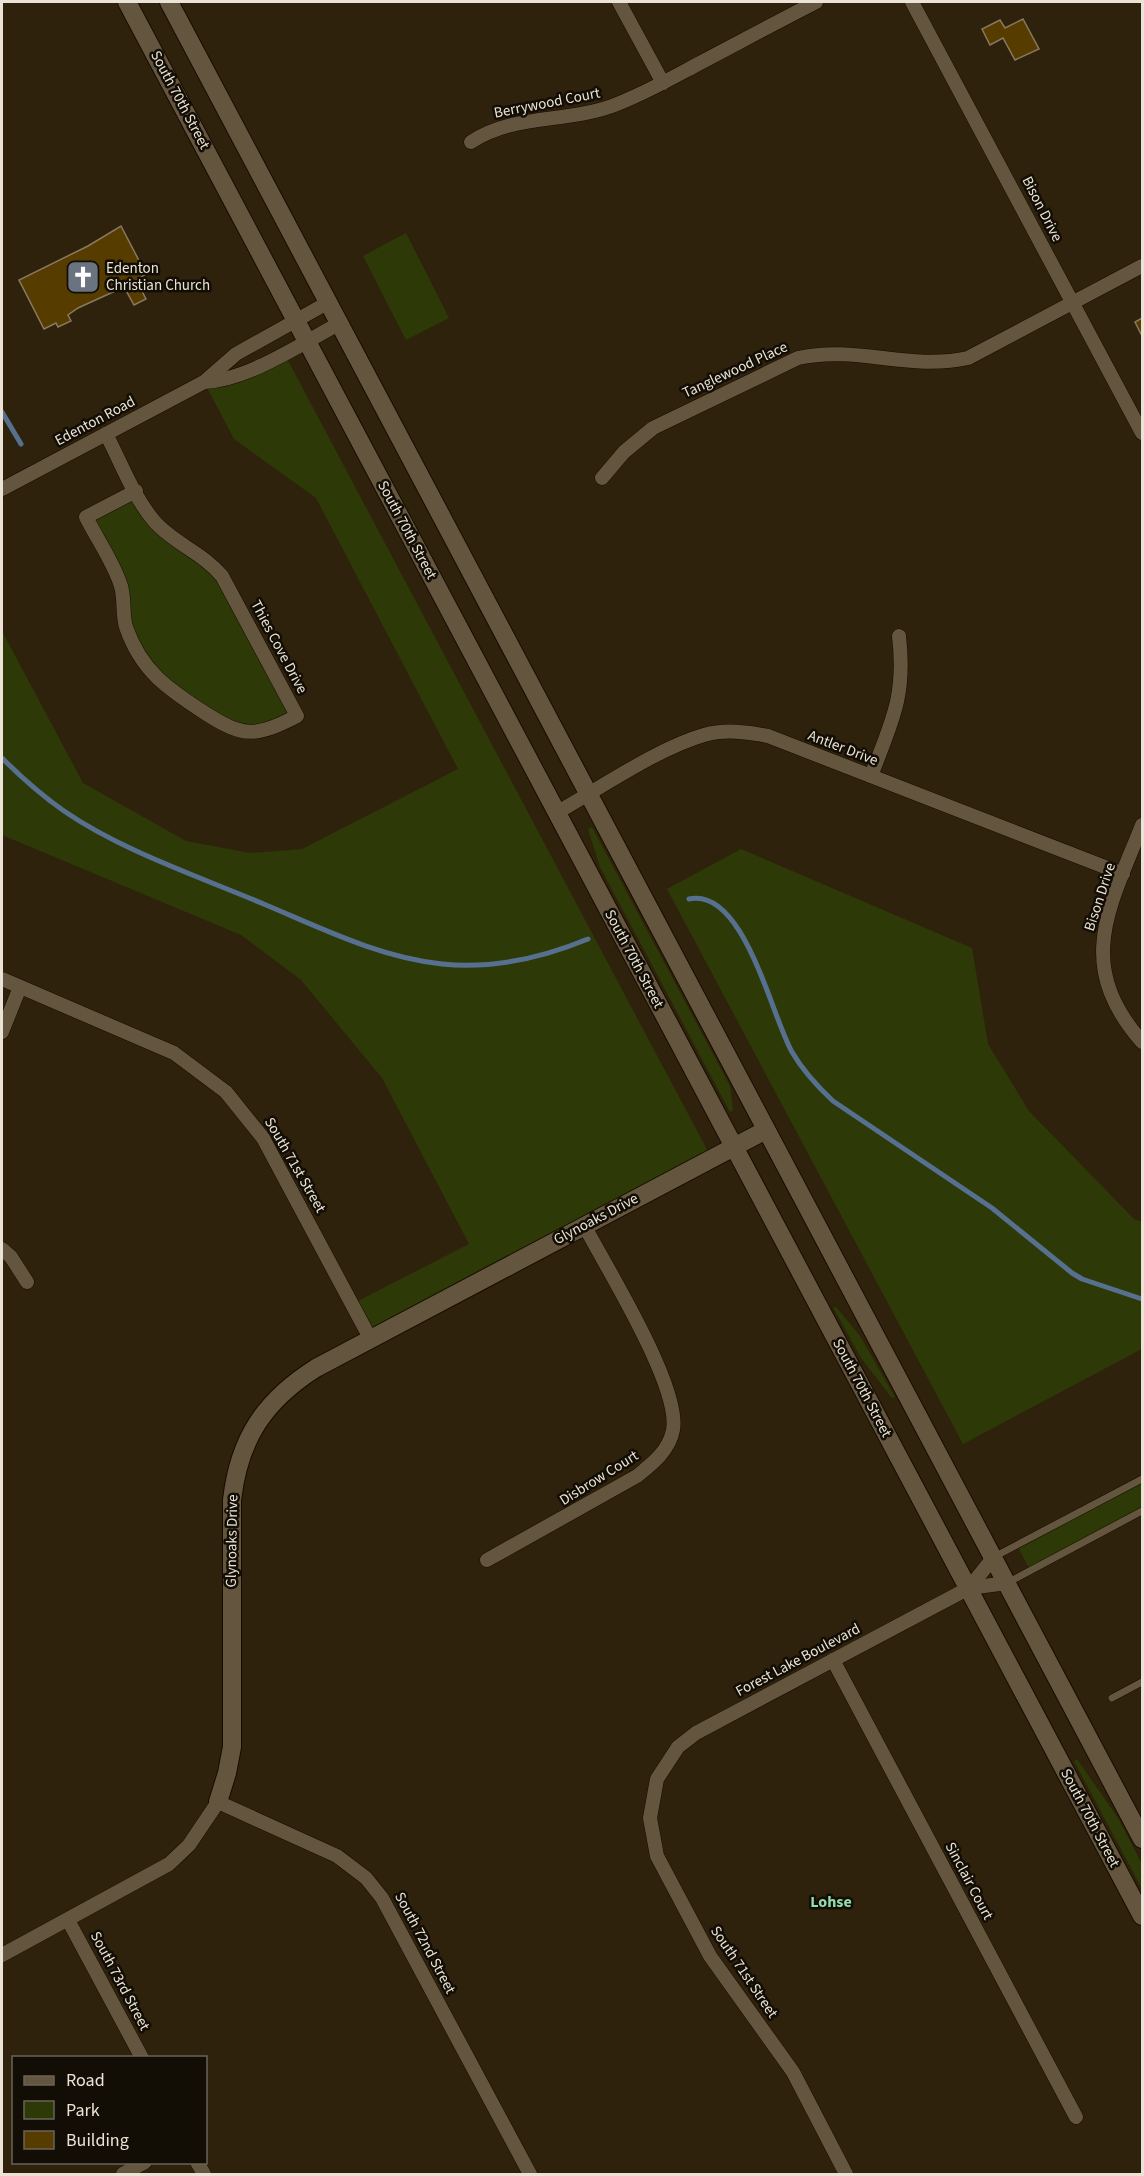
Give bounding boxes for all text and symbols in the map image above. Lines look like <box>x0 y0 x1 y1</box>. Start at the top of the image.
street label: South 70th Street <box>145 47 215 153</box>
street label: Berrywood Court <box>492 82 602 124</box>
street label: Bison Drive <box>1017 173 1067 245</box>
place label: Edenton Christian Church <box>106 258 210 296</box>
church icon: Edenton Christian Church <box>65 259 101 295</box>
street label: Tanglewood Place <box>679 336 791 404</box>
street label: Edenton Road <box>51 391 139 451</box>
street label: South 70th Street <box>372 477 442 583</box>
street label: Thies Cove Drive <box>246 597 312 697</box>
street label: Antler Drive <box>805 725 881 771</box>
street label: Bison Drive <box>1079 860 1121 934</box>
street label: South 70th Street <box>599 906 669 1012</box>
street label: South 71st Street <box>259 1113 331 1217</box>
street label: Glynoaks Drive <box>550 1188 642 1250</box>
street label: South 70th Street <box>827 1335 897 1441</box>
street label: Disbrow Court <box>555 1445 643 1511</box>
street label: Glynoaks Drive <box>221 1494 243 1588</box>
street label: Forest Lake Boulevard <box>732 1618 864 1702</box>
street label: South 70th Street <box>1055 1765 1125 1871</box>
street label: Sinclair Court <box>940 1838 998 1924</box>
street label: South 72nd Street <box>389 1888 461 1998</box>
district label: Lohse <box>810 1891 852 1913</box>
street label: South 71st Street <box>705 1922 783 2022</box>
street label: South 73rd Street <box>85 1928 155 2034</box>
legend <box>12 2056 207 2164</box>
text: Road <box>66 2068 105 2093</box>
text: Park <box>66 2098 100 2123</box>
text: Building <box>66 2128 129 2153</box>

